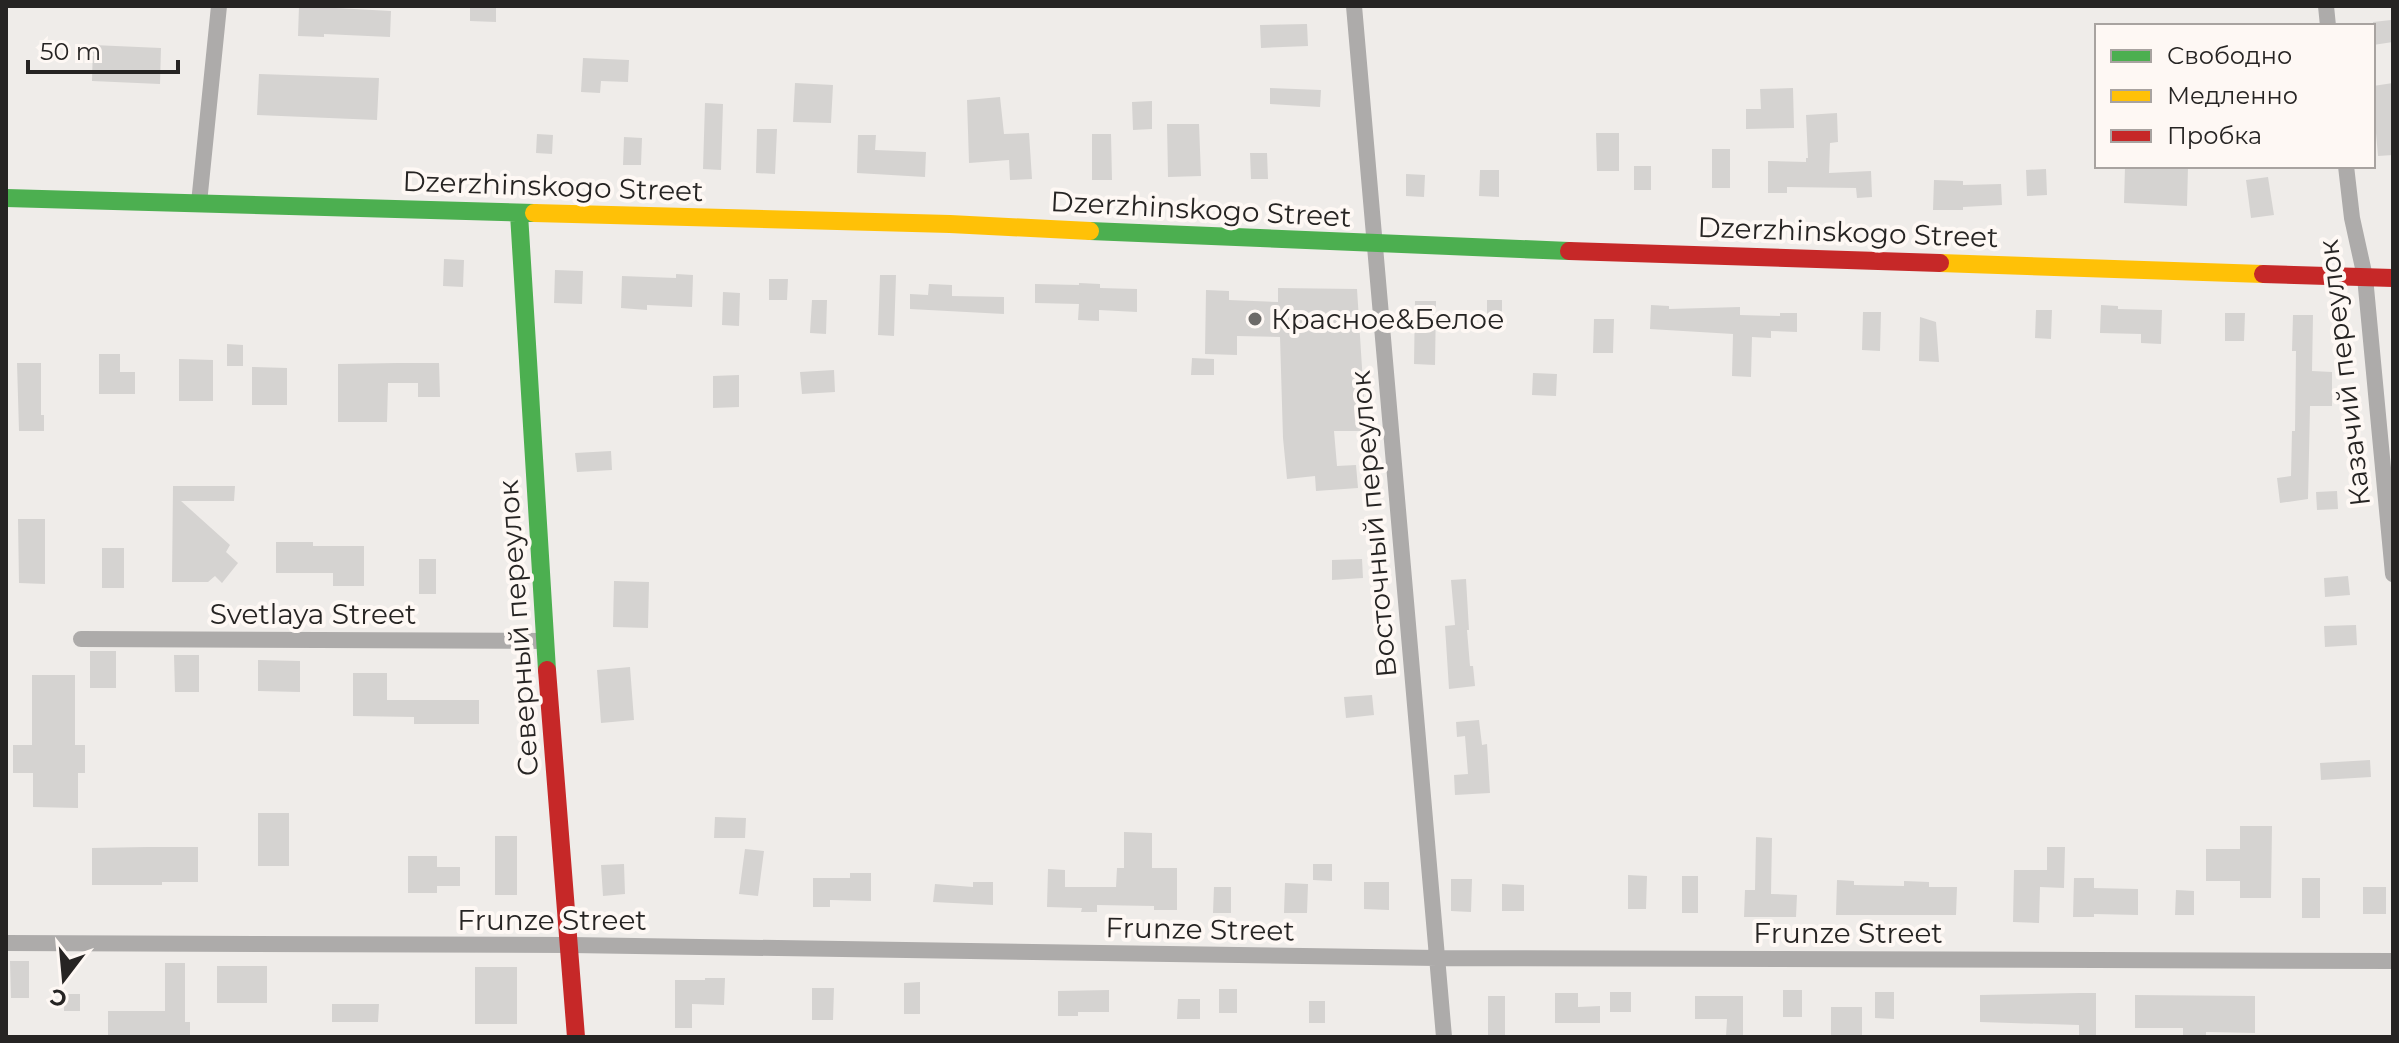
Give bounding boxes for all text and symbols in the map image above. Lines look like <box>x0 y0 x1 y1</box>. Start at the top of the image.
scale bar <box>28 24 178 74</box>
legend <box>2095 24 2375 168</box>
text: 50 m <box>40 37 101 66</box>
text: Свободно <box>2167 41 2292 70</box>
text: Медленно <box>2167 81 2298 110</box>
text: Пробка <box>2167 121 2262 150</box>
street label: Dzerzhinskogo Street <box>402 164 704 208</box>
street label: Dzerzhinskogo Street <box>1050 184 1352 234</box>
street label: Dzerzhinskogo Street <box>1697 210 1999 254</box>
street label: Казачий переулок <box>2311 238 2377 508</box>
place label: Красное&Белое <box>1271 302 1504 336</box>
marker: Красное&Белое <box>1246 310 1264 328</box>
street label: Восточный переулок <box>1343 369 1403 679</box>
street label: Северный переулок <box>491 479 545 777</box>
street label: Svetlaya Street <box>210 597 416 631</box>
street label: Frunze Street <box>457 903 647 937</box>
street label: Frunze Street <box>1105 910 1295 948</box>
street label: Frunze Street <box>1753 916 1943 950</box>
north arrow <box>24 939 104 1019</box>
text: С <box>47 983 70 1013</box>

